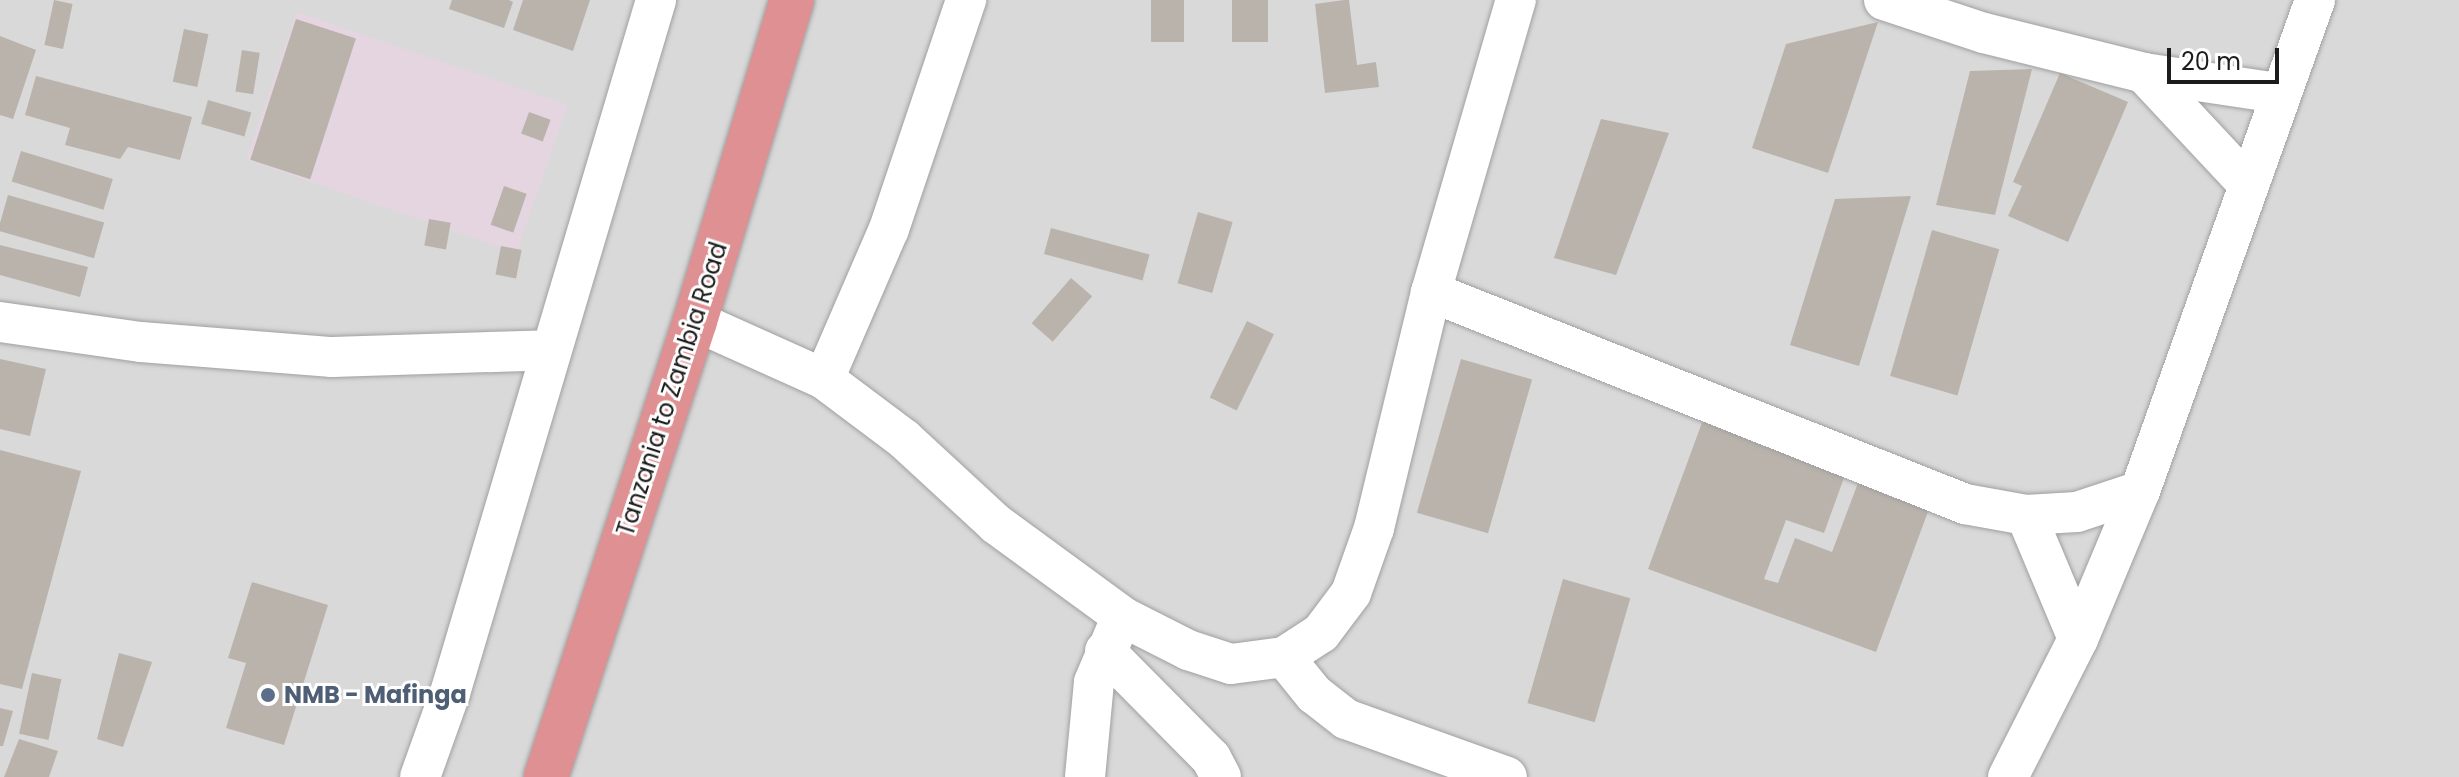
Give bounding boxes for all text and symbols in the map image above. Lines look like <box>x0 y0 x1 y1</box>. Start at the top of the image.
scale bar <box>2171 32 2283 82</box>
text: 20 m <box>2181 45 2241 78</box>
street label: Tanzania to Zambia Road <box>611 238 733 540</box>
place label: NMB - Mafinga <box>284 681 467 709</box>
marker: NMB - Mafinga <box>259 686 277 704</box>

